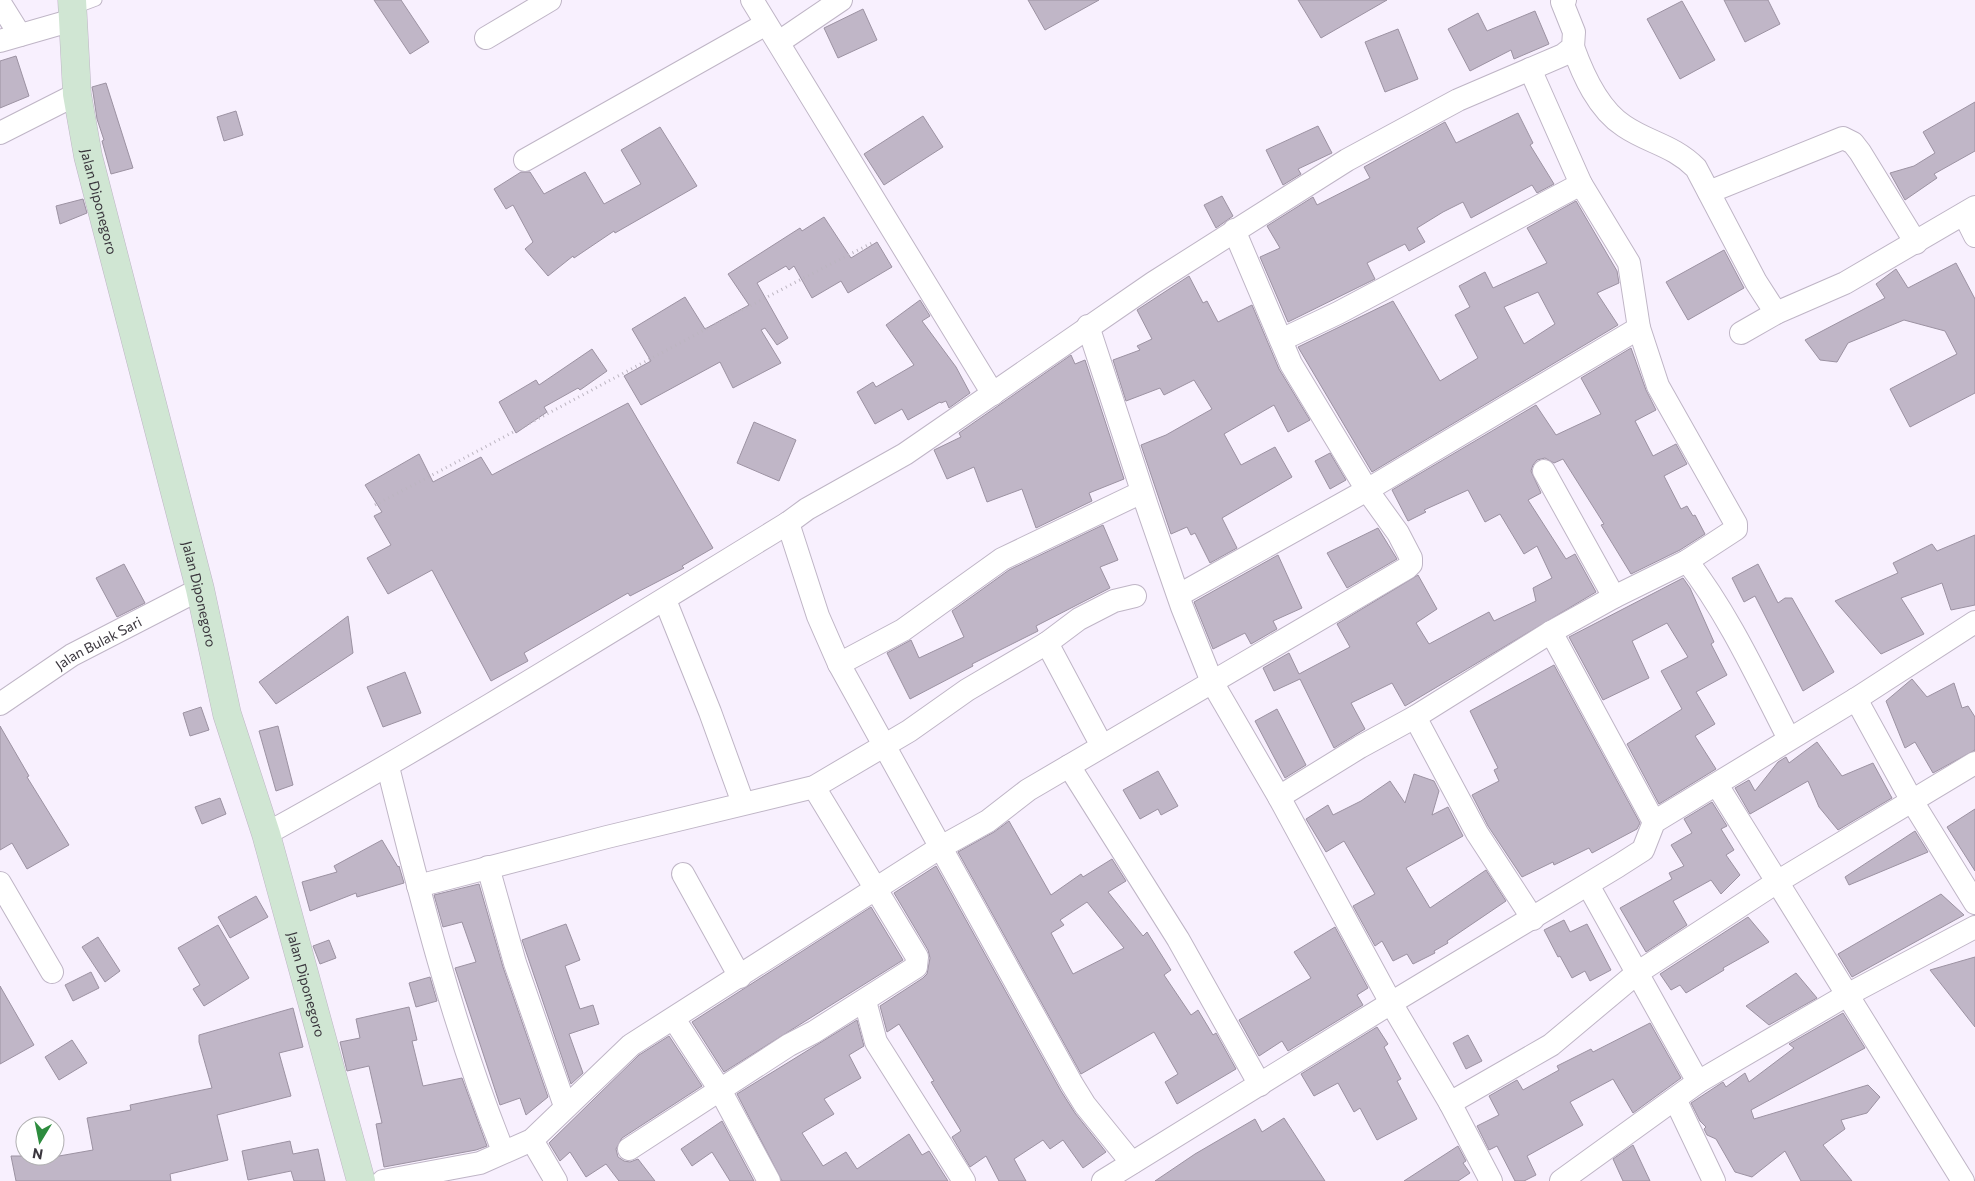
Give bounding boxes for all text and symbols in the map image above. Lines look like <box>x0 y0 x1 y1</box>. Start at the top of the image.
street label: Jalan Diponegoro <box>78 147 122 256</box>
street label: Jalan Diponegoro <box>179 539 221 648</box>
street label: Jalan Bulak Sari <box>52 612 144 673</box>
street label: Jalan Diponegoro <box>285 929 330 1039</box>
north arrow <box>15 1116 65 1166</box>
text: N <box>31 1145 44 1164</box>

